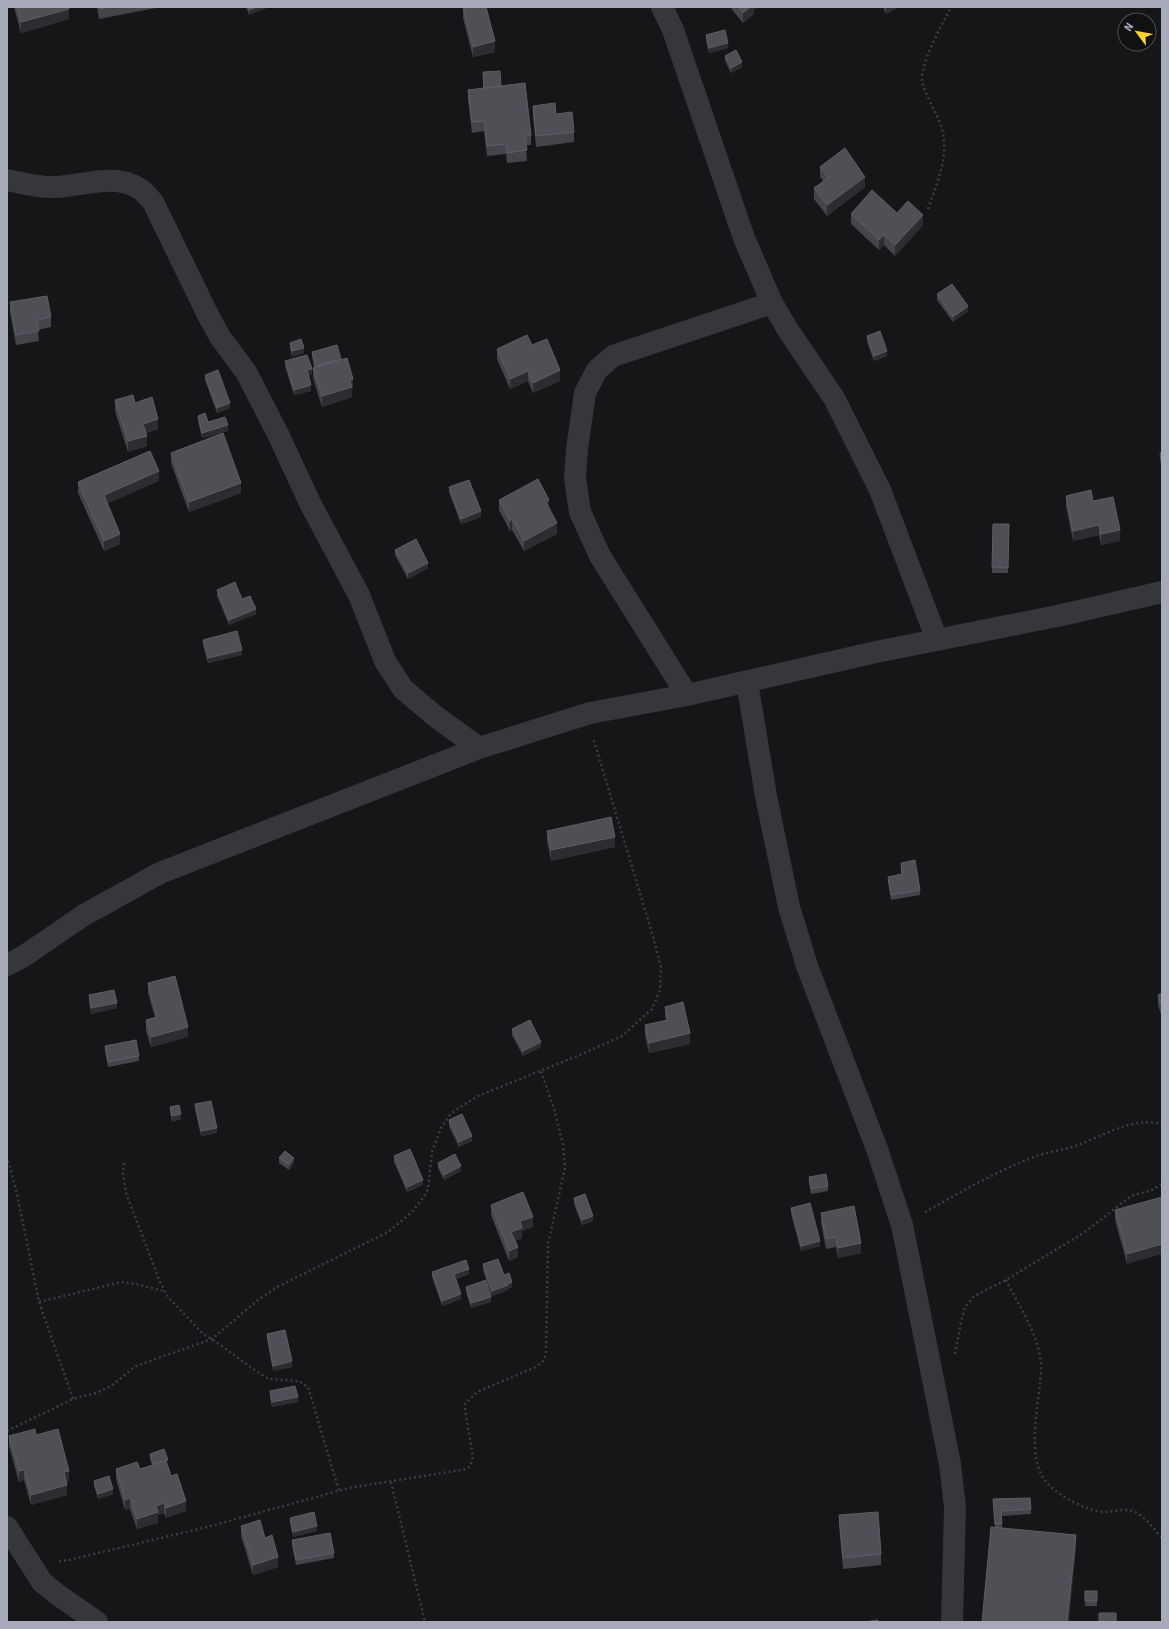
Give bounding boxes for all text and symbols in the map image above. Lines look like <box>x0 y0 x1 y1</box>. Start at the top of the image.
north arrow <box>1117 12 1157 52</box>
text: N <box>1121 20 1136 34</box>

